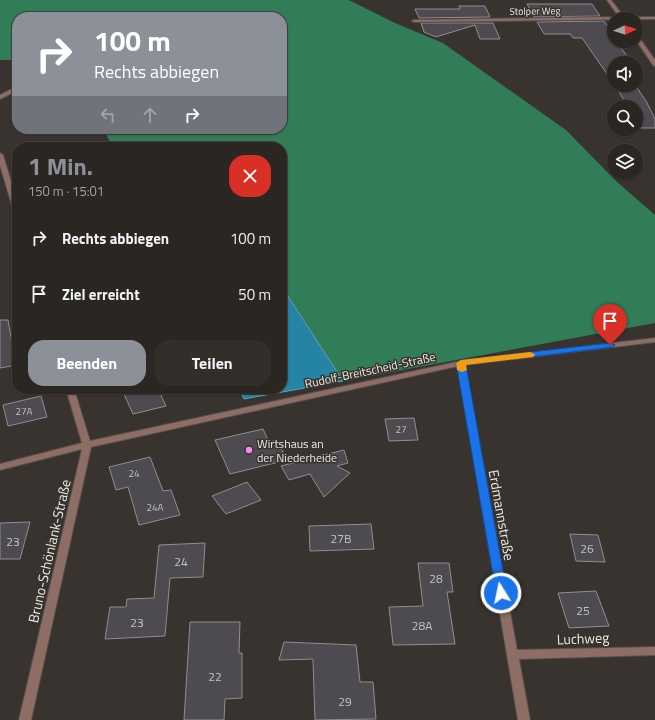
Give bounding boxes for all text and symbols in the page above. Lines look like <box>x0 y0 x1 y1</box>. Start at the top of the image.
street label: Stolper Weg <box>509 3 561 19</box>
north arrow <box>607 12 643 48</box>
map controls <box>607 12 643 180</box>
text: 100 m <box>94 19 171 62</box>
icon: right <box>28 28 80 80</box>
button: sound <box>607 56 643 92</box>
text: Rechts abbiegen <box>94 58 219 85</box>
button: search <box>607 100 643 136</box>
icon: left <box>97 104 119 126</box>
icon: ahead <box>139 104 161 126</box>
icon: right <box>181 104 203 126</box>
button: layers <box>607 144 643 180</box>
text: 1 Min. <box>28 148 93 184</box>
button: close <box>229 155 271 197</box>
text: 150 m · 15:01 <box>28 181 104 201</box>
icon: right <box>28 227 50 249</box>
text: Rechts abbiegen <box>62 227 169 250</box>
text: 100 m <box>230 227 271 250</box>
icon: arrive <box>28 283 50 305</box>
text: Ziel erreicht <box>62 283 140 306</box>
text: 50 m <box>238 283 271 306</box>
pin <box>593 304 627 345</box>
icon: arrive <box>599 310 621 332</box>
button: Beenden <box>28 340 146 386</box>
button: Teilen <box>154 340 271 386</box>
street label: Rudolf-Breitscheid-Straße <box>303 347 437 393</box>
house number: 27A <box>15 404 33 419</box>
house number: 27 <box>395 422 407 437</box>
place label: Wirtshaus an der Niederheide <box>257 434 337 467</box>
marker: Wirtshaus an der Niederheide <box>244 445 254 455</box>
house number: 24 <box>128 466 140 481</box>
street label: Erdmannstraße <box>484 468 520 562</box>
street label: Bruno-Schönlank-Straße <box>22 477 76 625</box>
house number: 24A <box>146 500 164 515</box>
house number: 27B <box>331 529 351 548</box>
house number: 23 <box>6 532 20 551</box>
house number: 26 <box>580 539 594 558</box>
house number: 24 <box>174 552 188 571</box>
house number: 28 <box>429 569 443 588</box>
position arrow <box>480 572 522 614</box>
house number: 25 <box>576 601 590 620</box>
house number: 23 <box>130 613 144 632</box>
house number: 28A <box>412 616 432 635</box>
street label: Luchweg <box>556 627 610 649</box>
house number: 22 <box>208 667 222 686</box>
house number: 29 <box>338 692 352 711</box>

